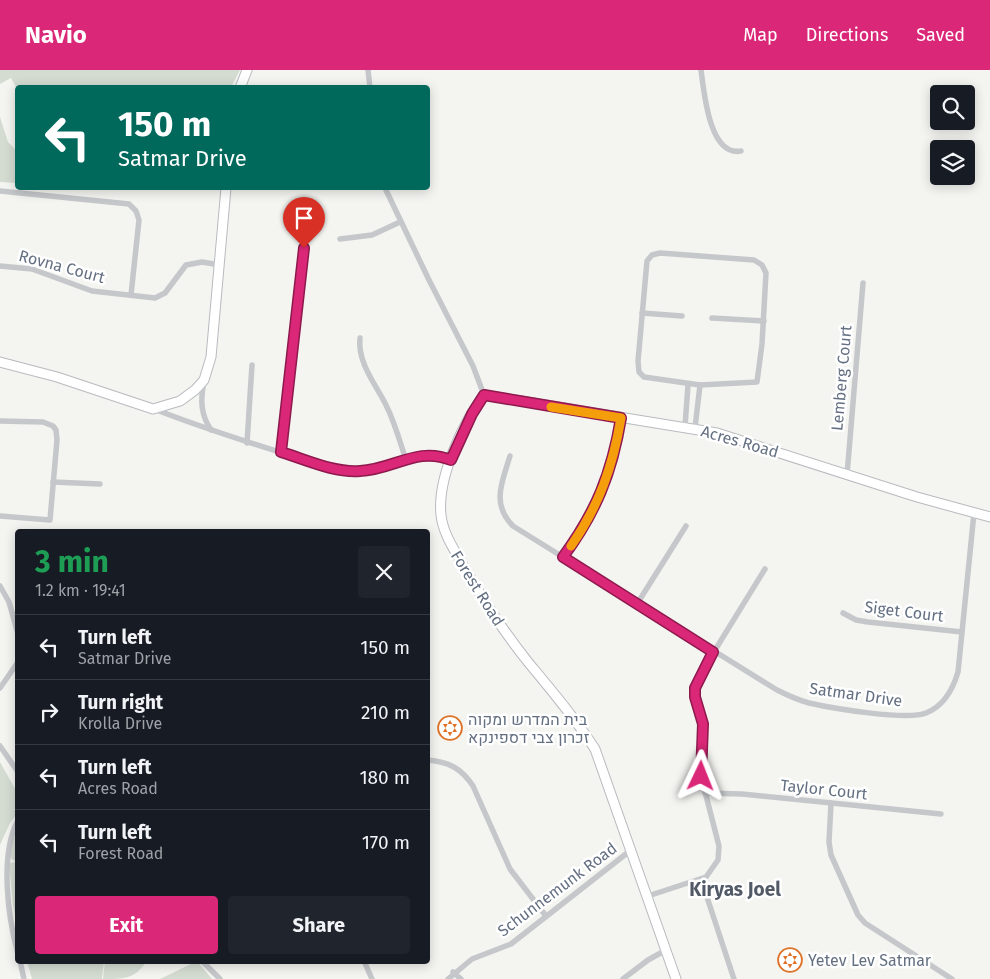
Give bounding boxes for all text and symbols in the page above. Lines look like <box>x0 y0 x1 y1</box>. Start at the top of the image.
text: Navio <box>25 21 87 49</box>
text: Map <box>743 24 778 46</box>
text: Directions <box>806 24 888 46</box>
text: Saved <box>916 24 965 46</box>
map controls <box>930 85 975 185</box>
button: search <box>930 85 975 130</box>
text: 150 m <box>118 103 211 145</box>
icon: left <box>35 105 100 170</box>
button: layers <box>930 140 975 185</box>
text: Satmar Drive <box>118 145 247 172</box>
pin <box>283 197 325 248</box>
icon: arrive <box>290 204 318 232</box>
street label: Rovna Court <box>17 246 107 287</box>
street label: Lemberg Court <box>827 324 856 432</box>
street label: Acres Road <box>699 421 781 462</box>
text: 3 min <box>35 544 109 580</box>
button: close <box>358 546 410 598</box>
street label: Forest Road <box>447 547 508 630</box>
text: 1.2 km · 19:41 <box>35 581 126 600</box>
street label: Siget Court <box>863 597 945 626</box>
text: Turn left <box>78 626 152 649</box>
icon: left <box>35 633 63 661</box>
text: 150 m <box>360 636 410 659</box>
text: Satmar Drive <box>78 649 172 668</box>
street label: Satmar Drive <box>808 679 904 710</box>
text: Turn right <box>78 691 163 714</box>
icon: right <box>35 698 63 726</box>
text: 210 m <box>361 701 410 724</box>
place label: בית המדרש ומקוה זכרון צבי דספינקא <box>468 710 590 747</box>
text: Krolla Drive <box>78 714 162 733</box>
synagogue icon: בית המדרש ומקוה זכרון צבי דספינקא <box>437 715 463 741</box>
position arrow <box>674 749 726 801</box>
text: Turn left <box>78 756 152 779</box>
icon: left <box>35 763 63 791</box>
text: 180 m <box>359 766 410 789</box>
street label: Taylor Court <box>779 775 869 804</box>
text: Acres Road <box>78 779 158 798</box>
text: Turn left <box>78 821 152 844</box>
icon: left <box>35 828 63 856</box>
text: 170 m <box>362 831 410 854</box>
street label: Schunnemunk Road <box>494 838 621 940</box>
text: Forest Road <box>78 844 163 863</box>
district label: Kiryas Joel <box>689 878 781 901</box>
button: Exit <box>35 896 218 954</box>
button: Share <box>228 896 410 954</box>
synagogue icon: Yetev Lev Satmar <box>777 947 803 973</box>
place label: Yetev Lev Satmar <box>808 951 932 970</box>

